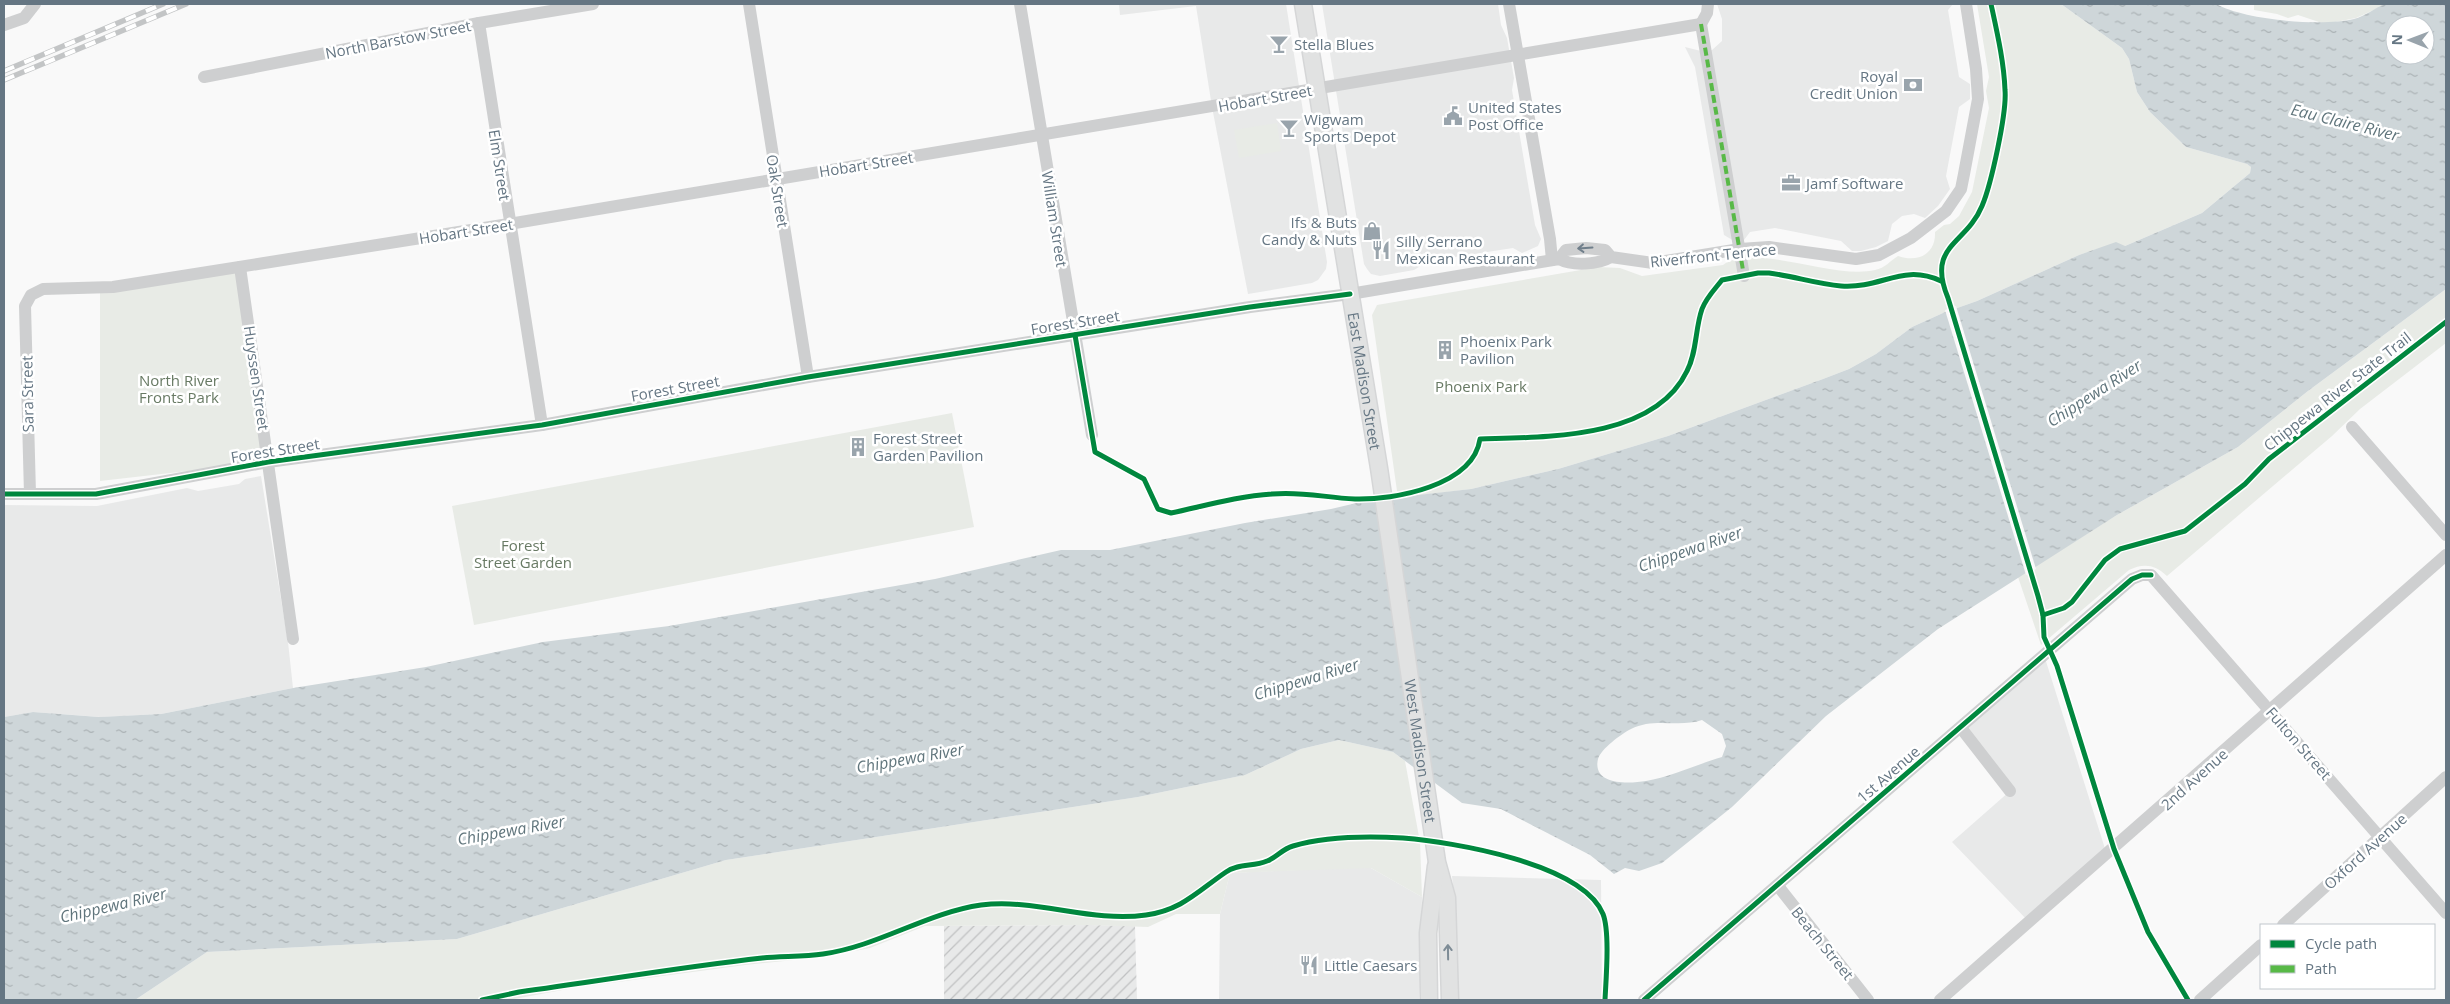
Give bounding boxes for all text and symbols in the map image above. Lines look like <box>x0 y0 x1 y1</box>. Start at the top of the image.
street label: North Barstow Street <box>323 15 473 63</box>
north arrow <box>2385 15 2435 65</box>
bar icon: Stella Blues <box>1268 33 1290 55</box>
place label: Stella Blues <box>1294 34 1374 54</box>
text: N <box>2387 34 2406 46</box>
place label: Royal Credit Union <box>1810 66 1898 103</box>
bank icon: Royal Credit Union <box>1902 74 1924 96</box>
street label: Hobart Street <box>1217 80 1313 116</box>
place label: United States Post Office <box>1468 97 1562 134</box>
water label: Eau Claire River <box>2289 98 2402 146</box>
public building icon: United States Post Office <box>1442 105 1464 127</box>
place label: Wigwam Sports Depot <box>1304 109 1396 146</box>
bar icon: Wigwam Sports Depot <box>1278 117 1300 139</box>
street label: Elm Street <box>485 128 515 202</box>
street label: Hobart Street <box>818 147 914 181</box>
street label: Oak Street <box>762 153 794 229</box>
street label: William Street <box>1038 170 1072 268</box>
office icon: Jamf Software <box>1780 172 1802 194</box>
place label: Jamf Software <box>1804 173 1903 193</box>
place label: Ifs & Buts Candy & Nuts <box>1262 212 1357 249</box>
street label: Hobart Street <box>418 214 514 248</box>
shop icon: Ifs & Buts Candy & Nuts <box>1361 220 1383 242</box>
place label: Silly Serrano Mexican Restaurant <box>1396 231 1535 268</box>
street label: Riverfront Terrace <box>1649 238 1777 272</box>
restaurant icon: Silly Serrano Mexican Restaurant <box>1370 239 1392 261</box>
one-way arrow <box>1577 244 1593 253</box>
street label: Forest Street <box>1029 305 1121 339</box>
street label: East Madison Street <box>1344 311 1386 451</box>
street label: Huyssen Street <box>240 324 274 432</box>
street label: Chippewa River State Trail <box>2259 327 2415 455</box>
place label: Phoenix Park Pavilion <box>1460 331 1552 368</box>
building icon: Phoenix Park Pavilion <box>1434 339 1456 361</box>
water label: Chippewa River <box>2042 354 2146 432</box>
street label: Sara Street <box>16 355 38 433</box>
park label: North River Fronts Park <box>139 370 219 407</box>
street label: Forest Street <box>629 370 721 406</box>
park label: Phoenix Park <box>1435 376 1527 396</box>
place label: Forest Street Garden Pavilion <box>873 428 984 465</box>
street label: Forest Street <box>229 433 321 467</box>
building icon: Forest Street Garden Pavilion <box>847 436 869 458</box>
water label: Chippewa River <box>1635 521 1746 577</box>
park label: Forest Street Garden <box>474 535 572 572</box>
water label: Chippewa River <box>1251 652 1362 705</box>
street label: West Madison Street <box>1400 678 1441 824</box>
street label: Fulton Street <box>2262 702 2336 784</box>
water label: Chippewa River <box>855 738 966 778</box>
street label: 1st Avenue <box>1852 741 1924 807</box>
street label: 2nd Avenue <box>2156 744 2232 814</box>
street label: Oxford Avenue <box>2319 808 2411 894</box>
water label: Chippewa River <box>456 810 567 850</box>
water label: Chippewa River <box>58 882 169 928</box>
street label: Beach Street <box>1787 902 1859 984</box>
legend <box>2260 924 2435 989</box>
text: Cycle path <box>2305 933 2377 953</box>
one-way arrow <box>1444 944 1453 960</box>
restaurant icon: Little Caesars <box>1298 954 1320 976</box>
place label: Little Caesars <box>1324 955 1417 975</box>
text: Path <box>2305 958 2337 978</box>

